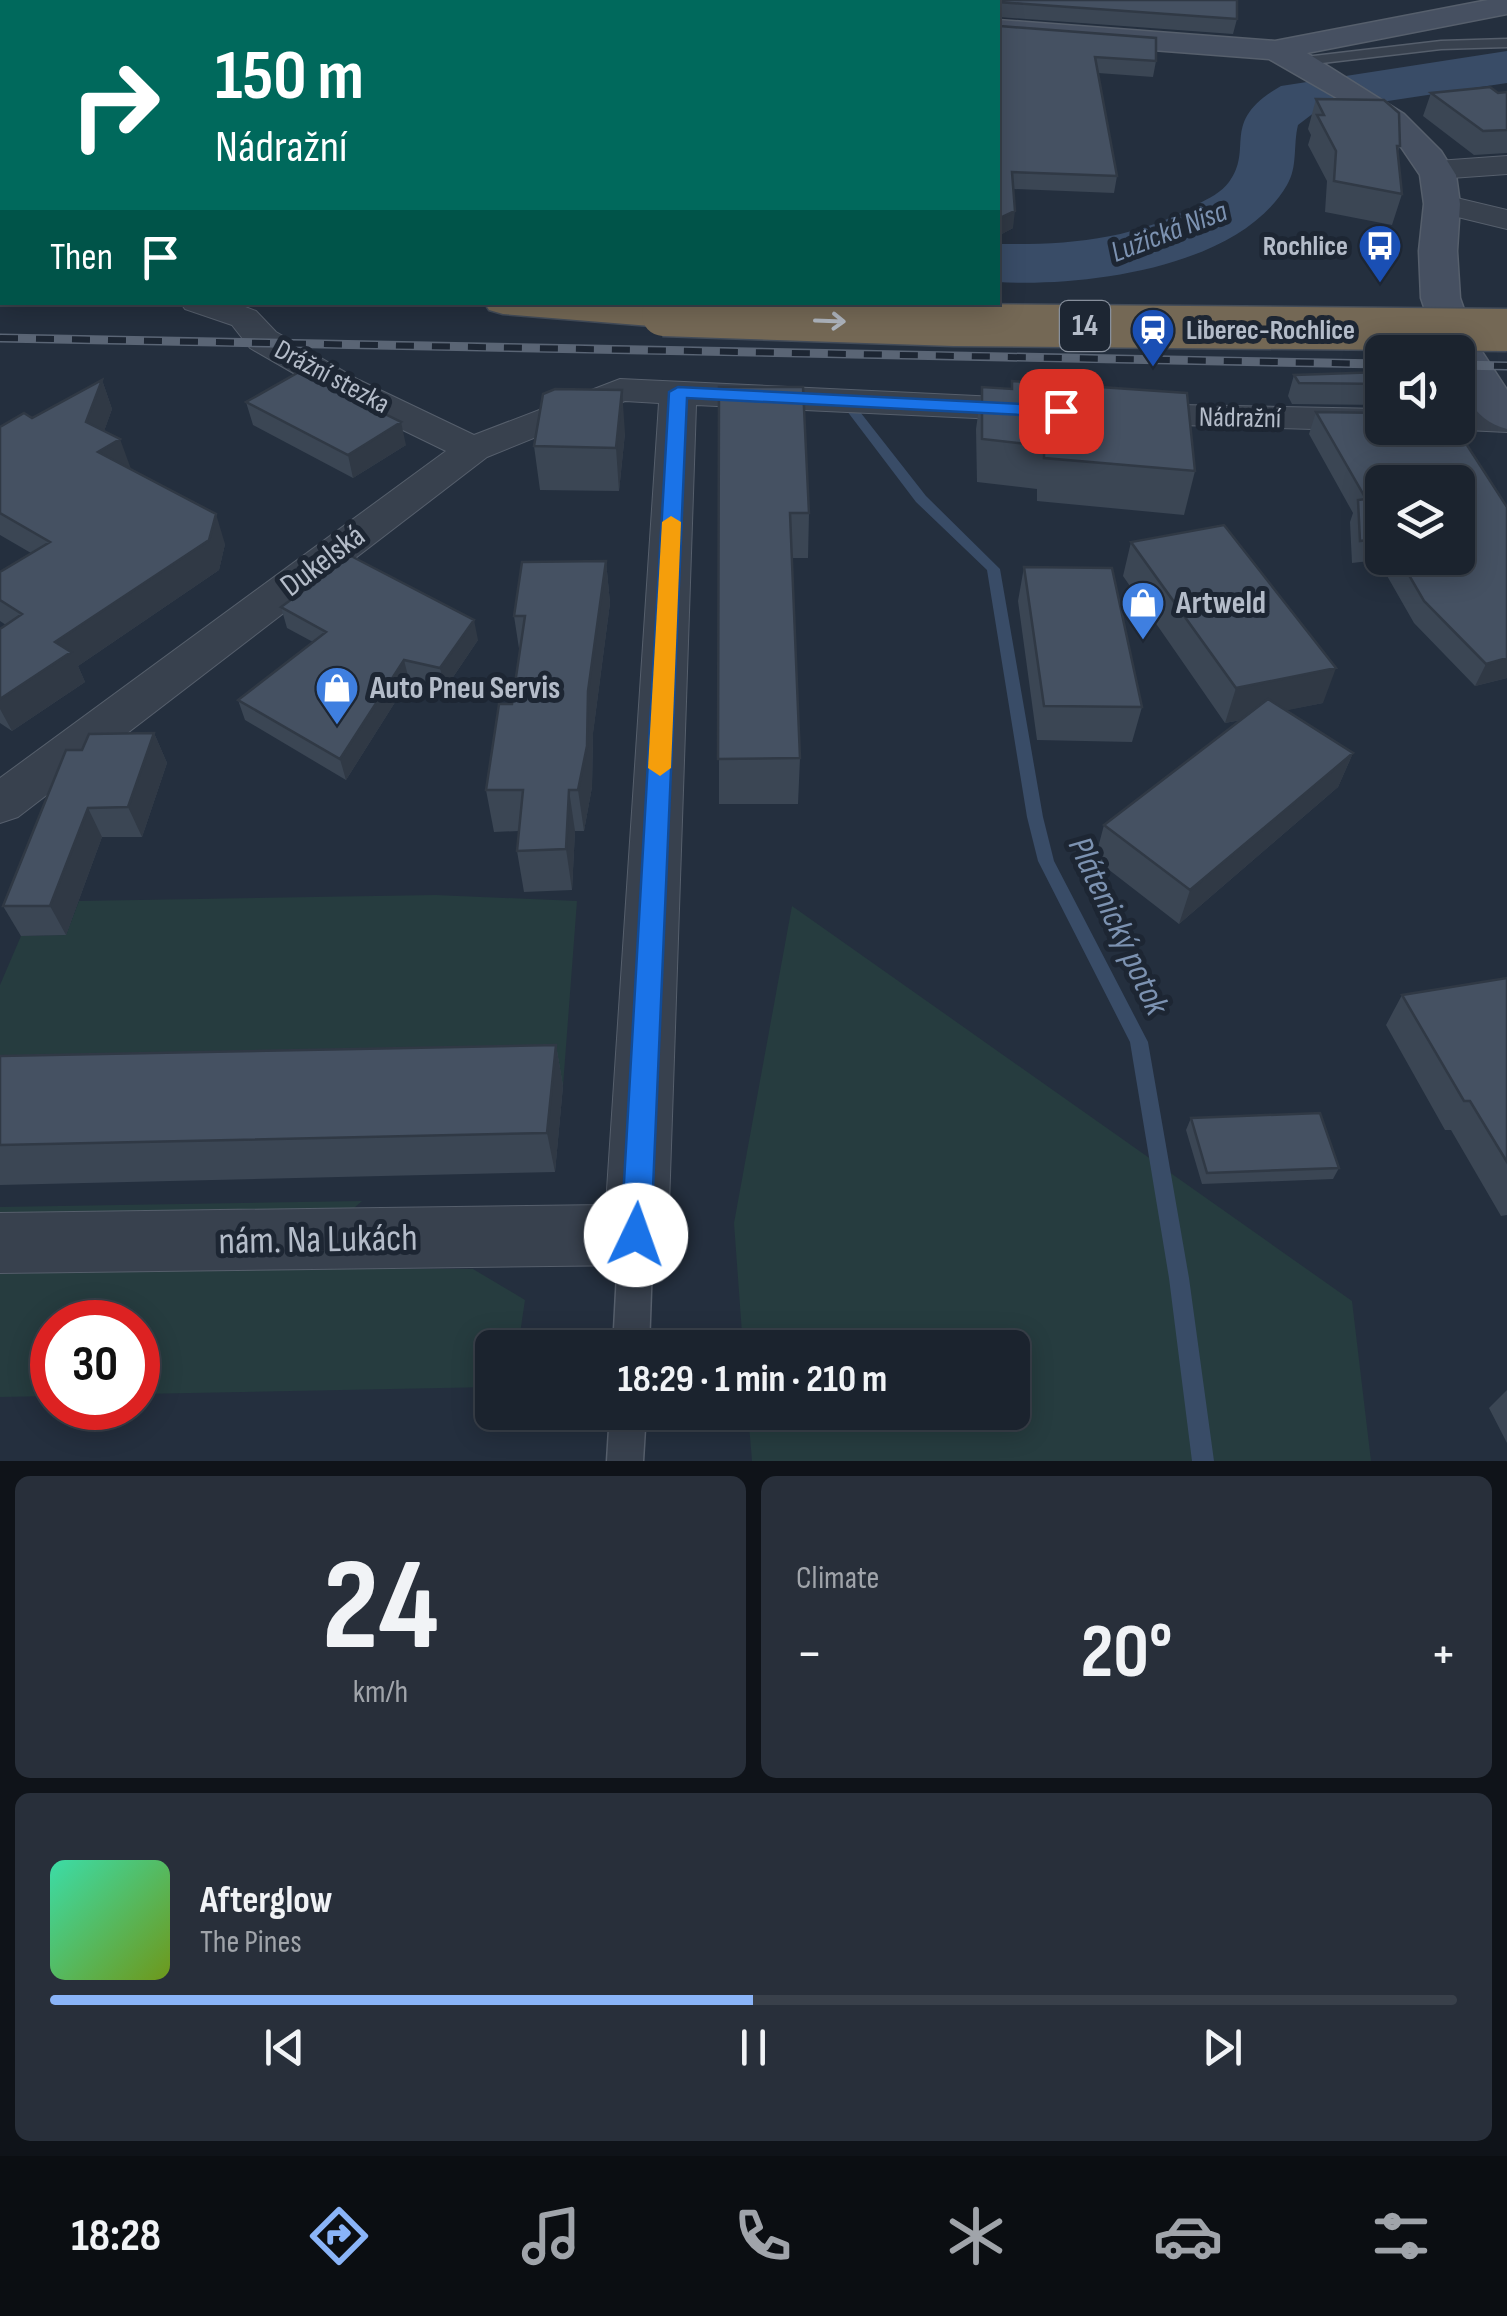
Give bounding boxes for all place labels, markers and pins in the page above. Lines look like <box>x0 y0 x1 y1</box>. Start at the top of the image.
bus stop icon: Rochlice <box>1357 223 1403 284</box>
place label: Rochlice <box>1263 230 1348 263</box>
station icon: Liberec-Rochlice <box>1130 307 1176 368</box>
place label: Liberec-Rochlice <box>1186 314 1355 347</box>
pin <box>1019 369 1104 454</box>
shop icon: Artweld <box>1120 580 1166 641</box>
place label: Artweld <box>1175 584 1266 623</box>
shop icon: Auto Pneu Servis <box>314 665 360 726</box>
place label: Auto Pneu Servis <box>369 669 560 708</box>

